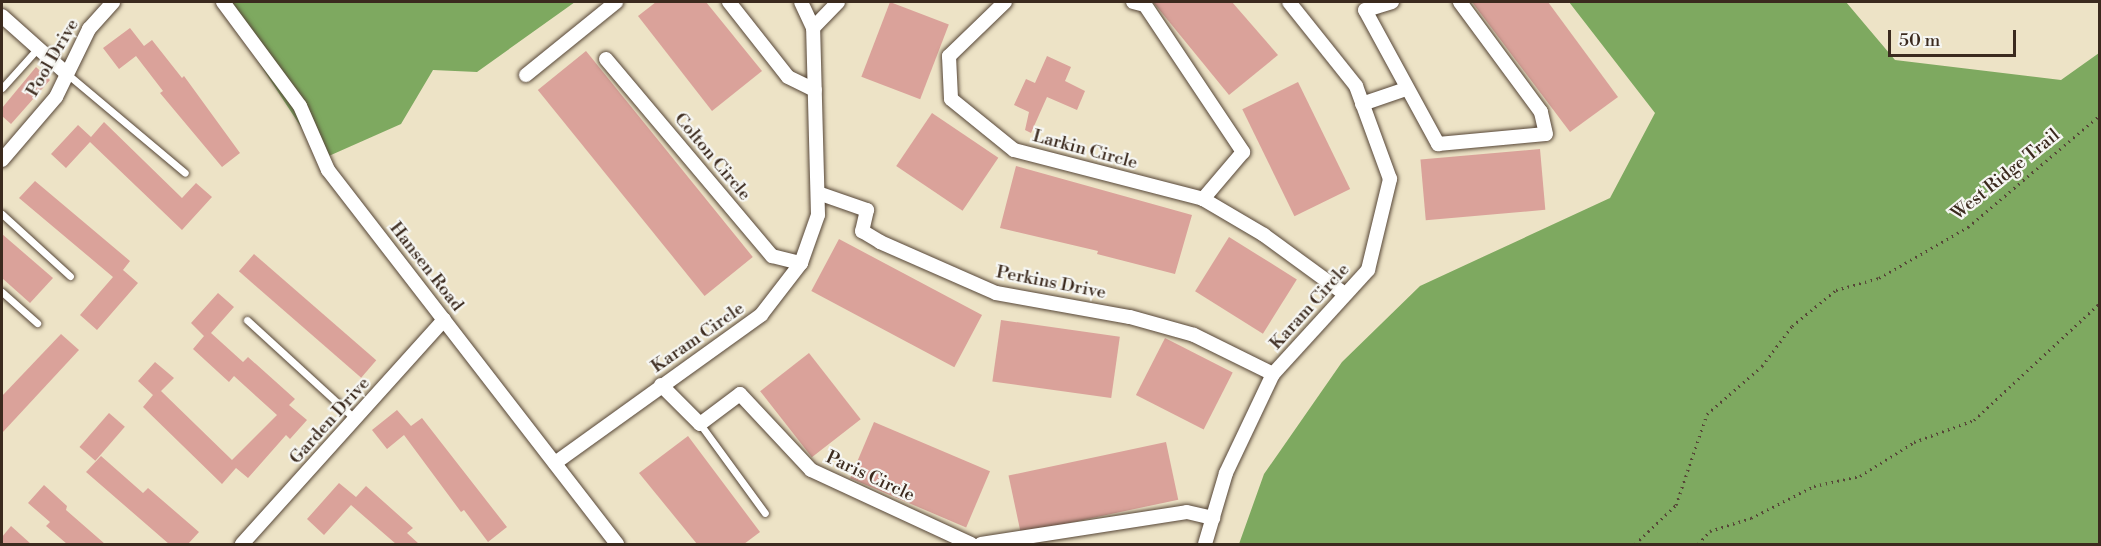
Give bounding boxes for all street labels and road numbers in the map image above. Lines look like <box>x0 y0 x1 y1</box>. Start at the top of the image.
street label: Pool Drive <box>22 15 84 101</box>
street label: Colton Circle <box>669 109 755 205</box>
street label: West Ridge Trail <box>1948 125 2064 225</box>
street label: Larkin Circle <box>1030 126 1140 174</box>
street label: Hansen Road <box>384 218 468 316</box>
street label: Karam Circle <box>1266 259 1354 355</box>
street label: Perkins Drive <box>994 262 1108 304</box>
street label: Karam Circle <box>647 298 749 378</box>
street label: Garden Drive <box>285 373 375 469</box>
street label: Paris Circle <box>822 447 918 507</box>

